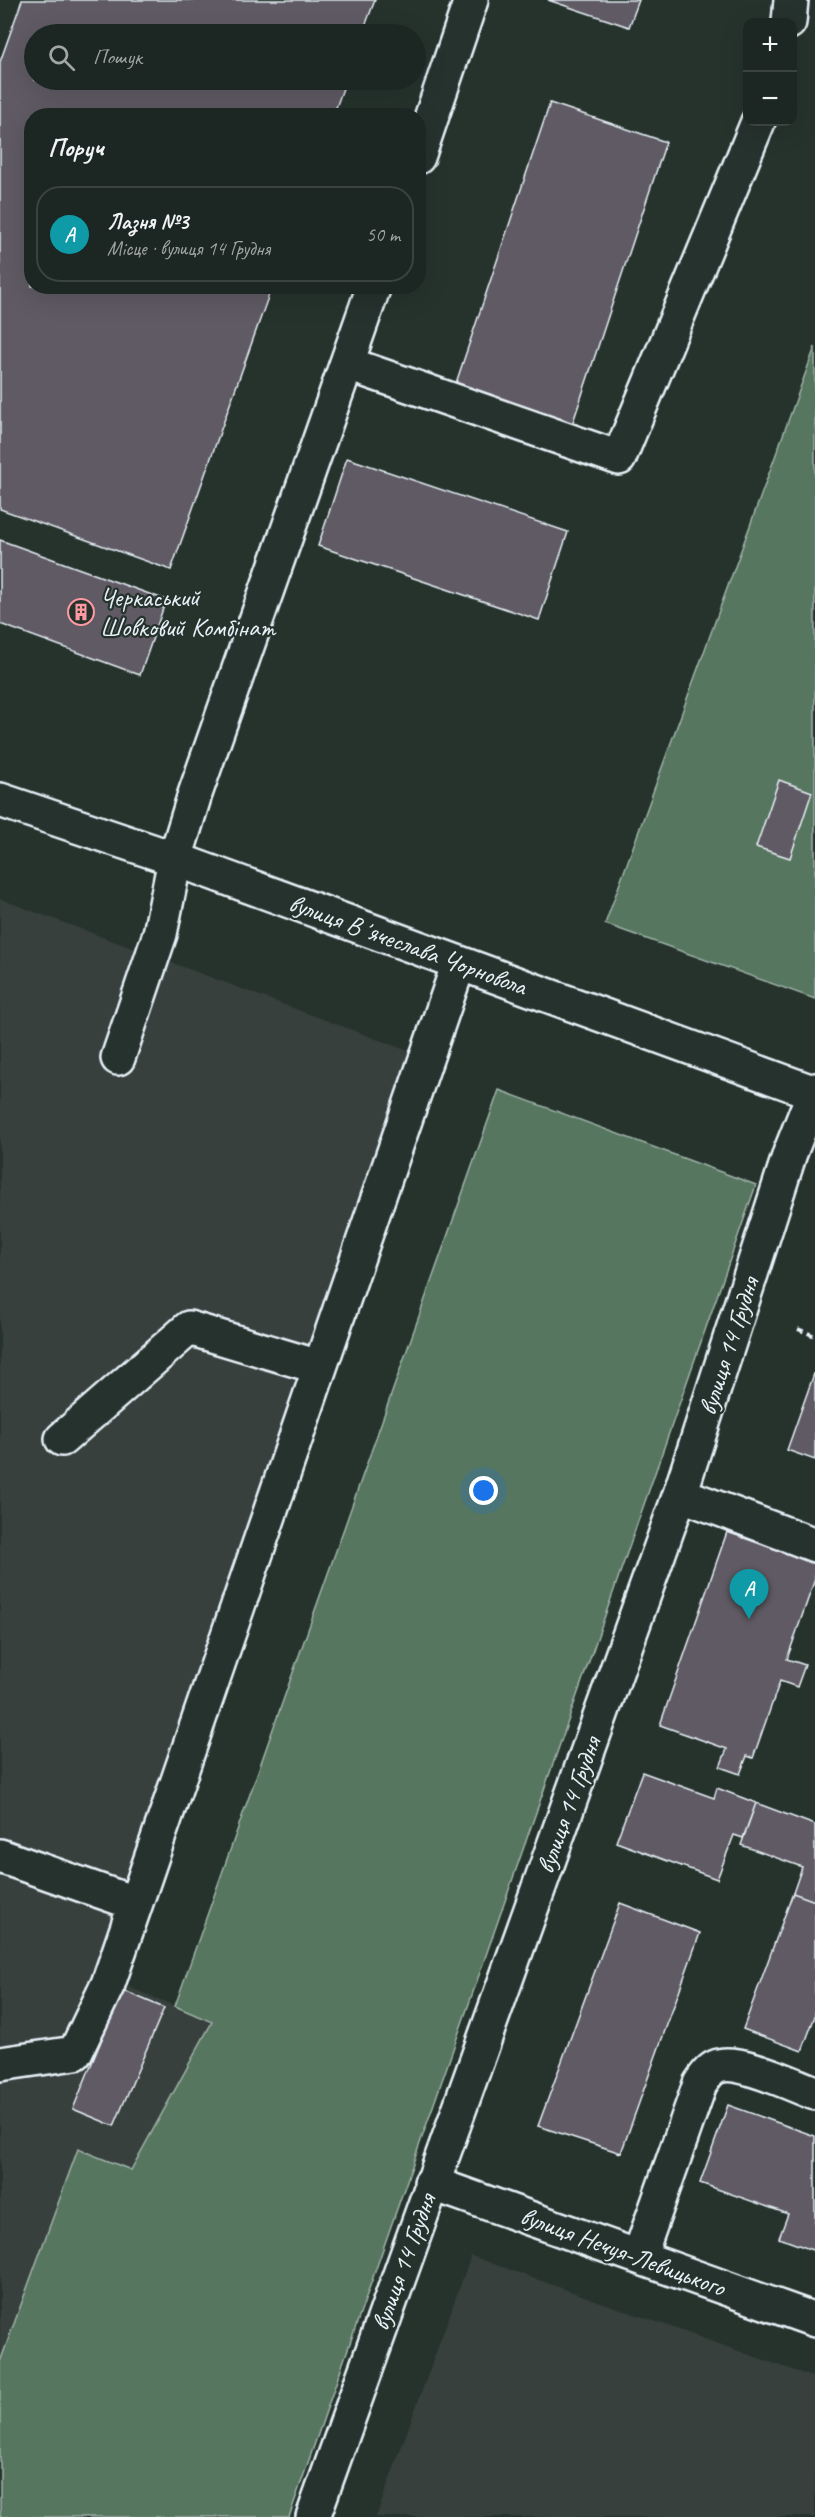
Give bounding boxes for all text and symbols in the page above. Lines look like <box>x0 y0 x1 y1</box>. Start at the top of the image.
map controls <box>743 18 797 126</box>
button: + <box>743 18 797 72</box>
search box <box>24 24 426 90</box>
icon: search <box>45 41 78 74</box>
text: Пошук <box>93 43 142 71</box>
button: − <box>743 72 797 126</box>
text: Поруч <box>48 131 104 164</box>
text: Лазня №3 <box>107 208 189 236</box>
text: A <box>64 222 75 247</box>
text: 50 m <box>366 222 400 247</box>
text: Місце · вулиця 14 Грудня <box>107 236 270 261</box>
place label: Черкаський Шовковий Комбінат <box>100 581 277 644</box>
building icon: Черкаський Шовковий Комбінат <box>66 597 96 627</box>
street label: вулиця Вʼячеслава Чорновола <box>285 886 532 1003</box>
street label: вулиця 14 Грудня <box>691 1271 767 1419</box>
your location <box>469 1476 498 1505</box>
pin: A <box>730 1570 768 1619</box>
street label: вулиця 14 Грудня <box>529 1731 609 1878</box>
street label: вулиця 14 Грудня <box>364 2188 444 2335</box>
street label: вулиця Нечуя-Левицького <box>516 2199 731 2304</box>

